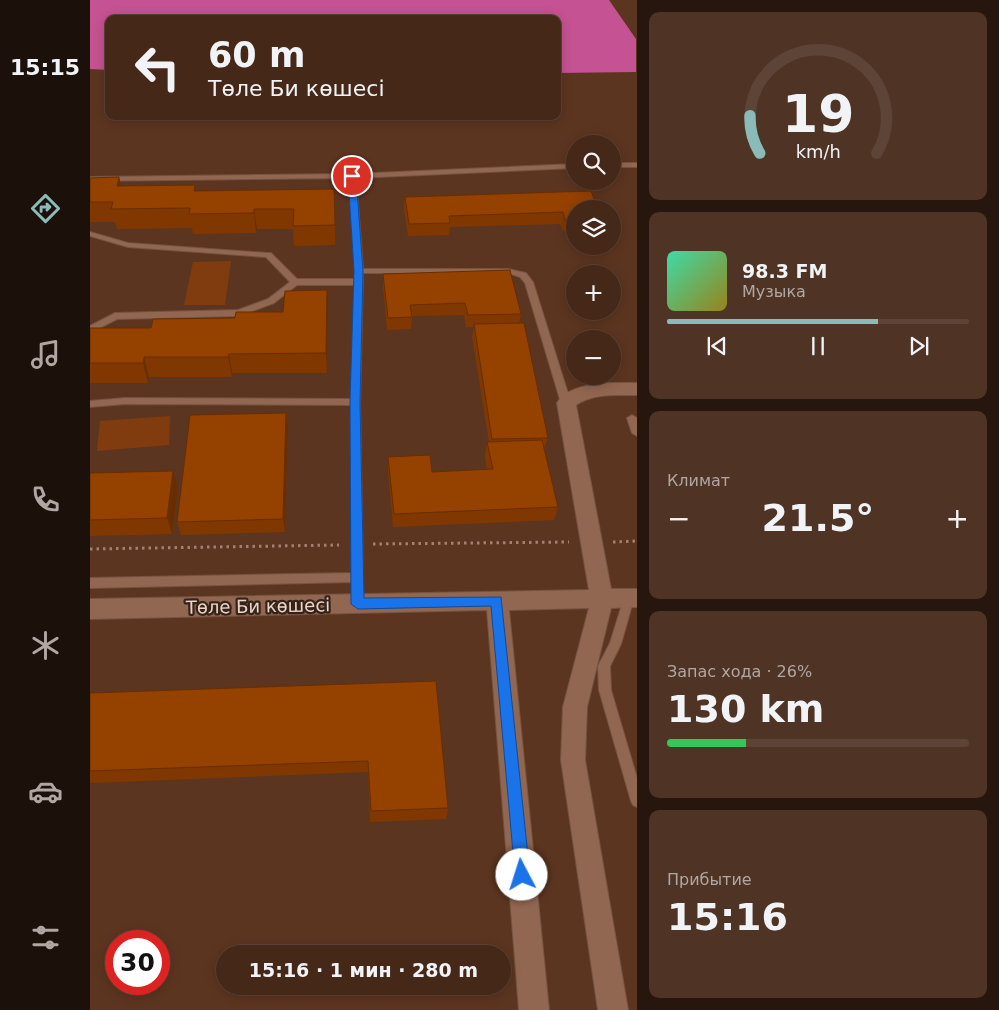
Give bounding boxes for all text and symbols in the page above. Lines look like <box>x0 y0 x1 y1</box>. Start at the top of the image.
icon: left <box>125 35 190 100</box>
text: 60 m <box>208 35 305 75</box>
text: 15:15 <box>10 55 80 80</box>
text: Төле Би көшесі <box>208 76 385 101</box>
text: 19 <box>782 84 854 144</box>
map controls <box>566 135 621 385</box>
button: search <box>566 135 621 190</box>
text: km/h <box>795 141 841 162</box>
pin <box>331 155 373 197</box>
icon: arrive <box>338 162 366 190</box>
icon: directions <box>28 191 63 226</box>
button: layers <box>566 200 621 255</box>
text: 98.3 FM <box>742 260 827 282</box>
button: + <box>566 265 621 320</box>
text: Музыка <box>742 282 806 301</box>
button: − <box>566 330 621 385</box>
icon: previous <box>703 332 731 360</box>
icon: pause <box>804 332 832 360</box>
icon: next <box>905 332 933 360</box>
icon: music <box>28 337 63 372</box>
text: Климат <box>667 471 730 490</box>
icon: phone <box>28 482 63 517</box>
text: 21.5° <box>762 496 874 540</box>
text: − <box>667 502 690 535</box>
text: + <box>946 502 969 535</box>
street label: Төле Би көшесі <box>185 594 330 618</box>
icon: climate <box>28 628 63 663</box>
text: Запас хода · 26% <box>667 662 812 681</box>
text: 130 km <box>667 687 824 731</box>
icon: car <box>28 774 63 809</box>
position arrow <box>495 848 547 900</box>
text: Прибытие <box>667 870 752 889</box>
text: 15:16 <box>667 895 788 939</box>
icon: filters <box>28 920 63 955</box>
speed limit sign: 30 <box>105 930 170 995</box>
text: 15:16 · 1 мин · 280 m <box>249 959 478 981</box>

